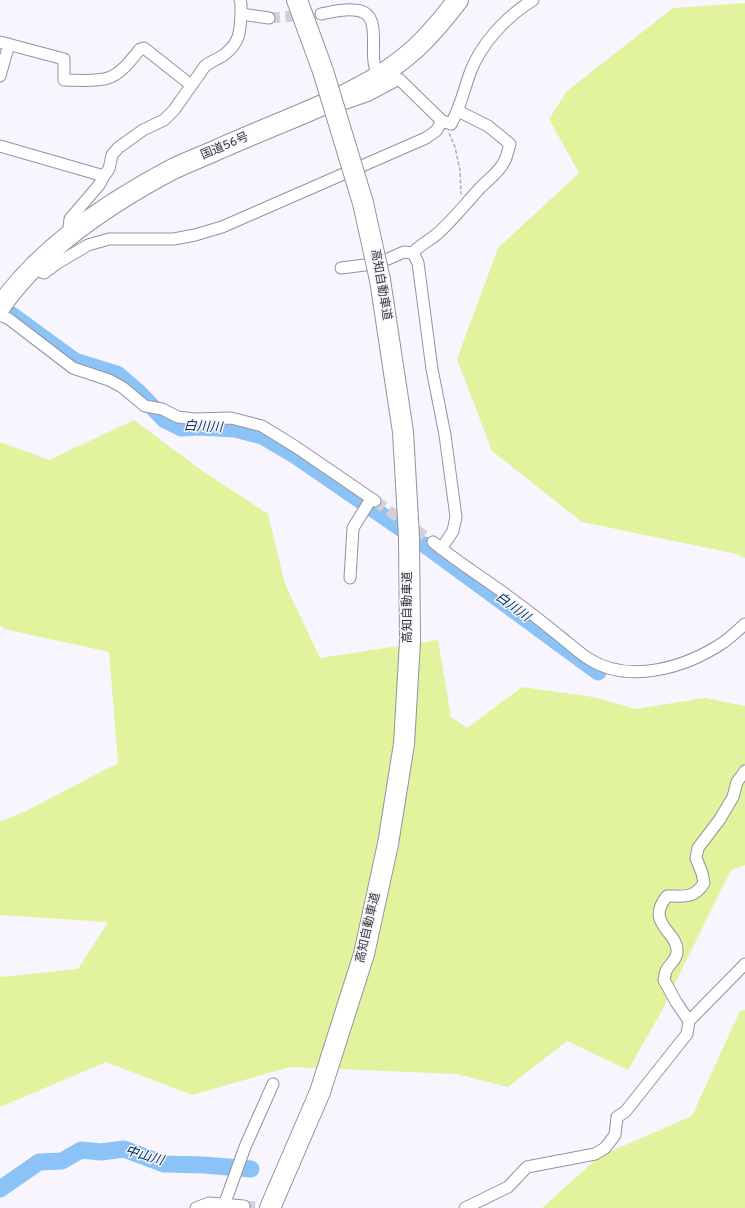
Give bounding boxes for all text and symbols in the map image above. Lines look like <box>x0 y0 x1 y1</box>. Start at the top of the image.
street label: 国道56号 <box>199 130 251 164</box>
street label: 高知自動車道 <box>367 248 393 322</box>
water label: 白川川 <box>183 419 223 437</box>
street label: 高知自動車道 <box>402 571 416 643</box>
water label: 白川川 <box>492 590 532 626</box>
street label: 高知自動車道 <box>354 891 384 965</box>
water label: 中山川 <box>123 1144 165 1170</box>

